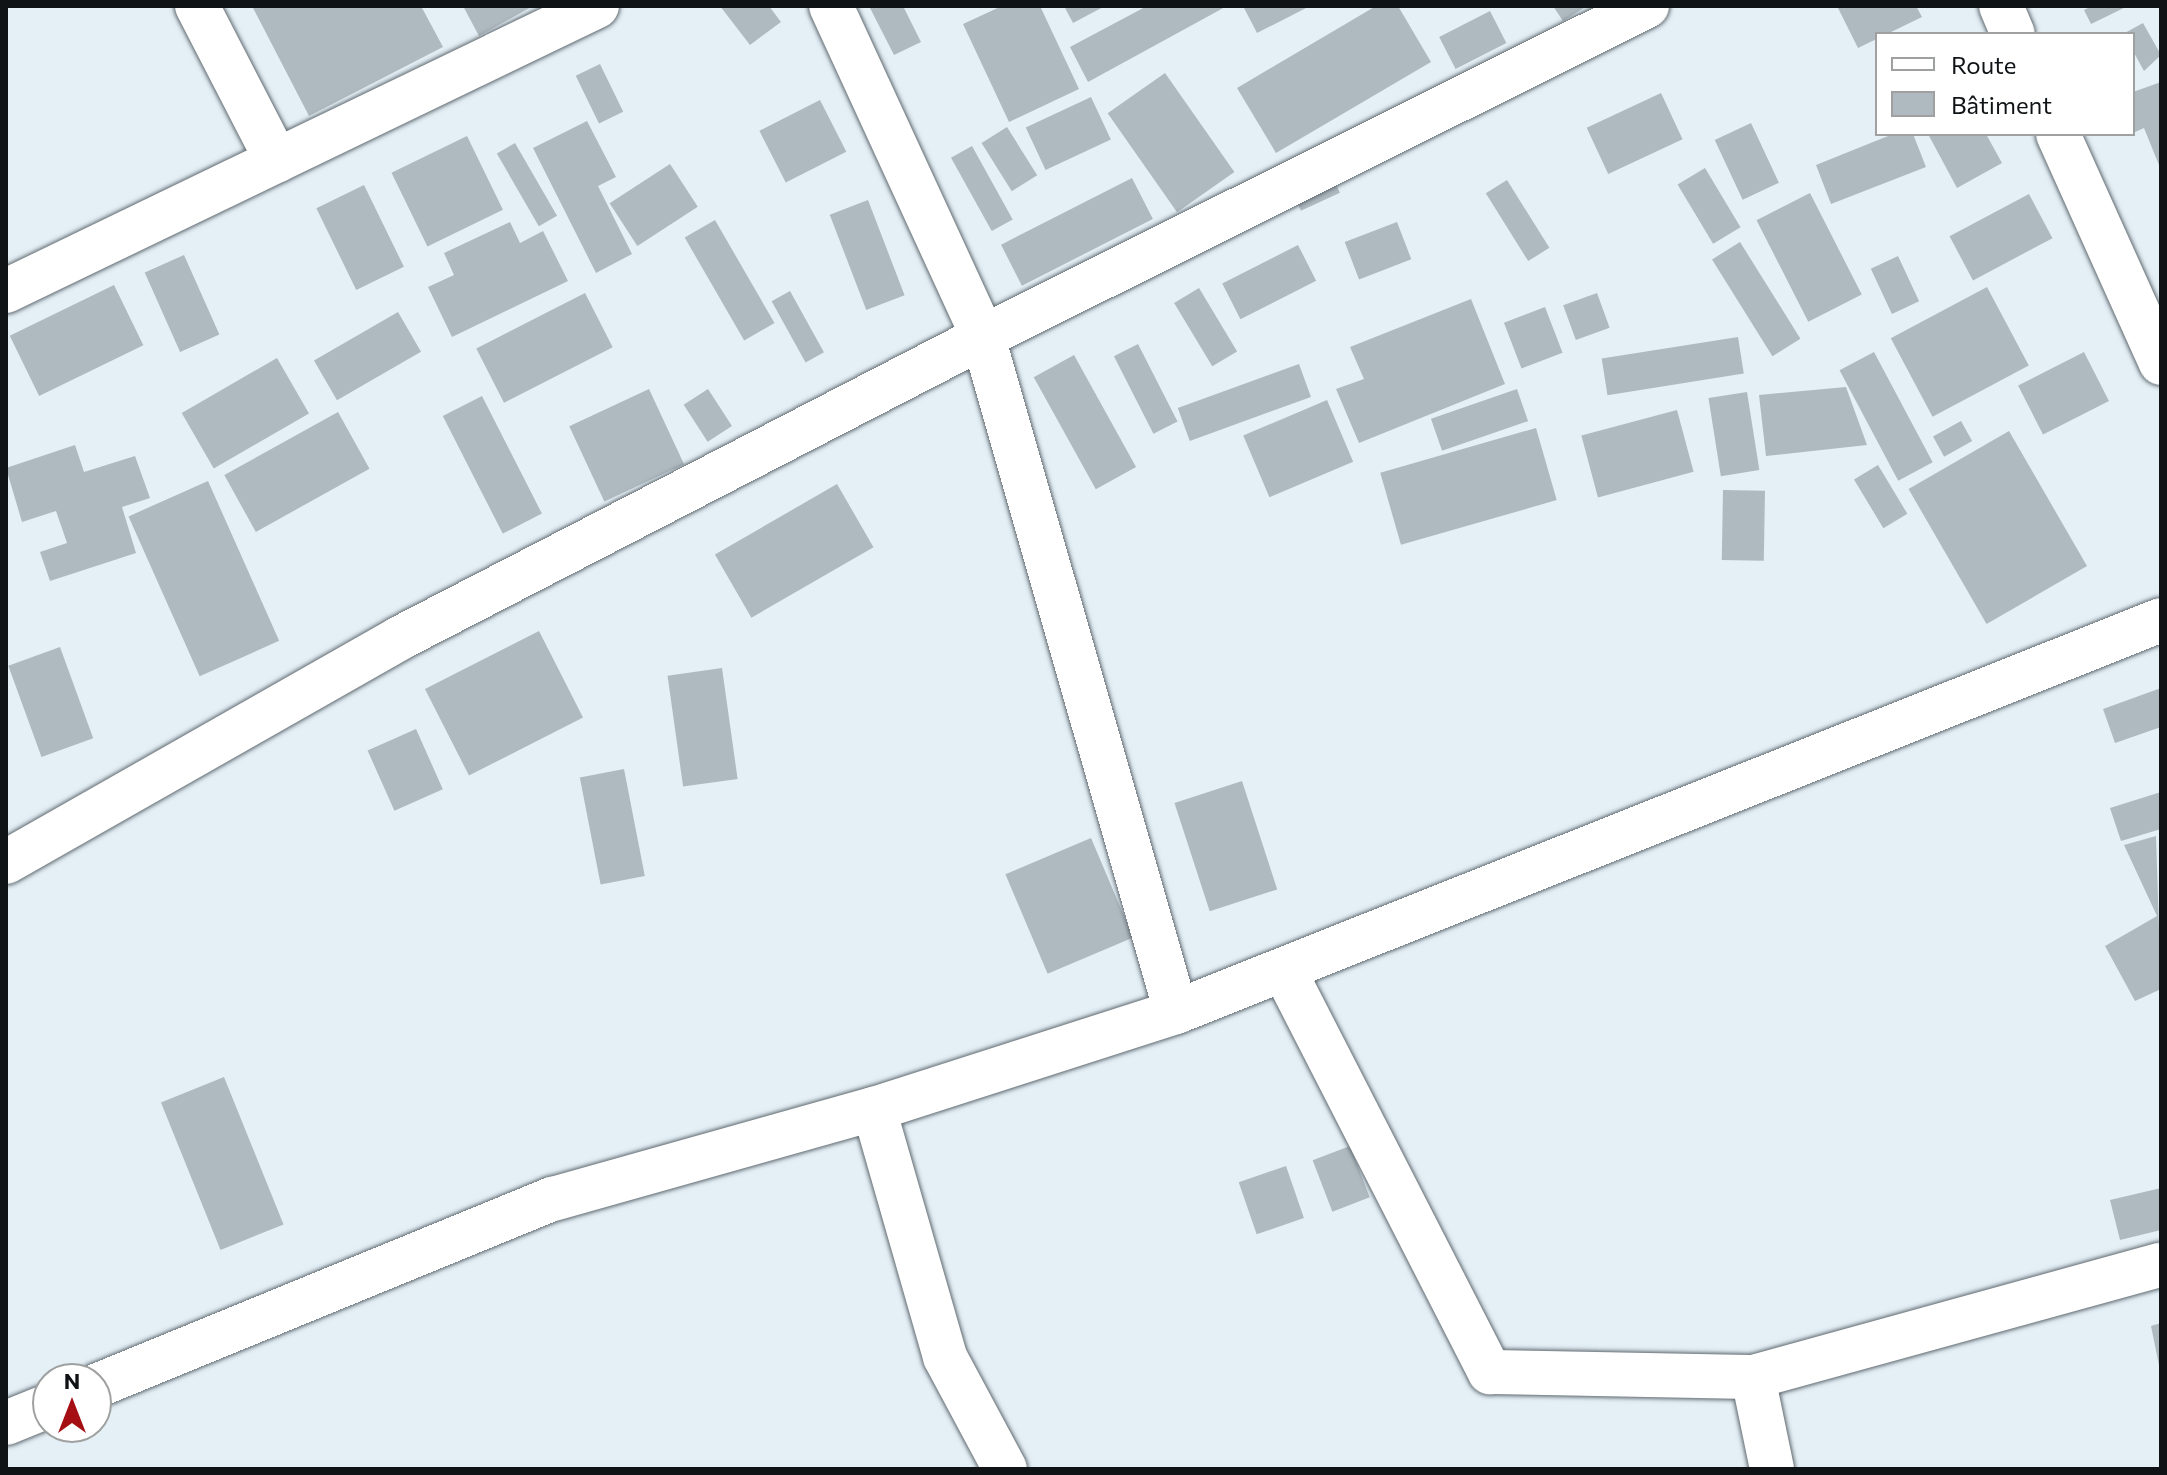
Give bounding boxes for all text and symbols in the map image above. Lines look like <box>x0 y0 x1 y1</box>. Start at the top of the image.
legend <box>1875 32 2135 136</box>
text: Route <box>1951 50 2016 79</box>
text: Bâtiment <box>1951 90 2052 119</box>
north arrow <box>32 1363 112 1443</box>
text: N <box>64 1367 80 1394</box>

